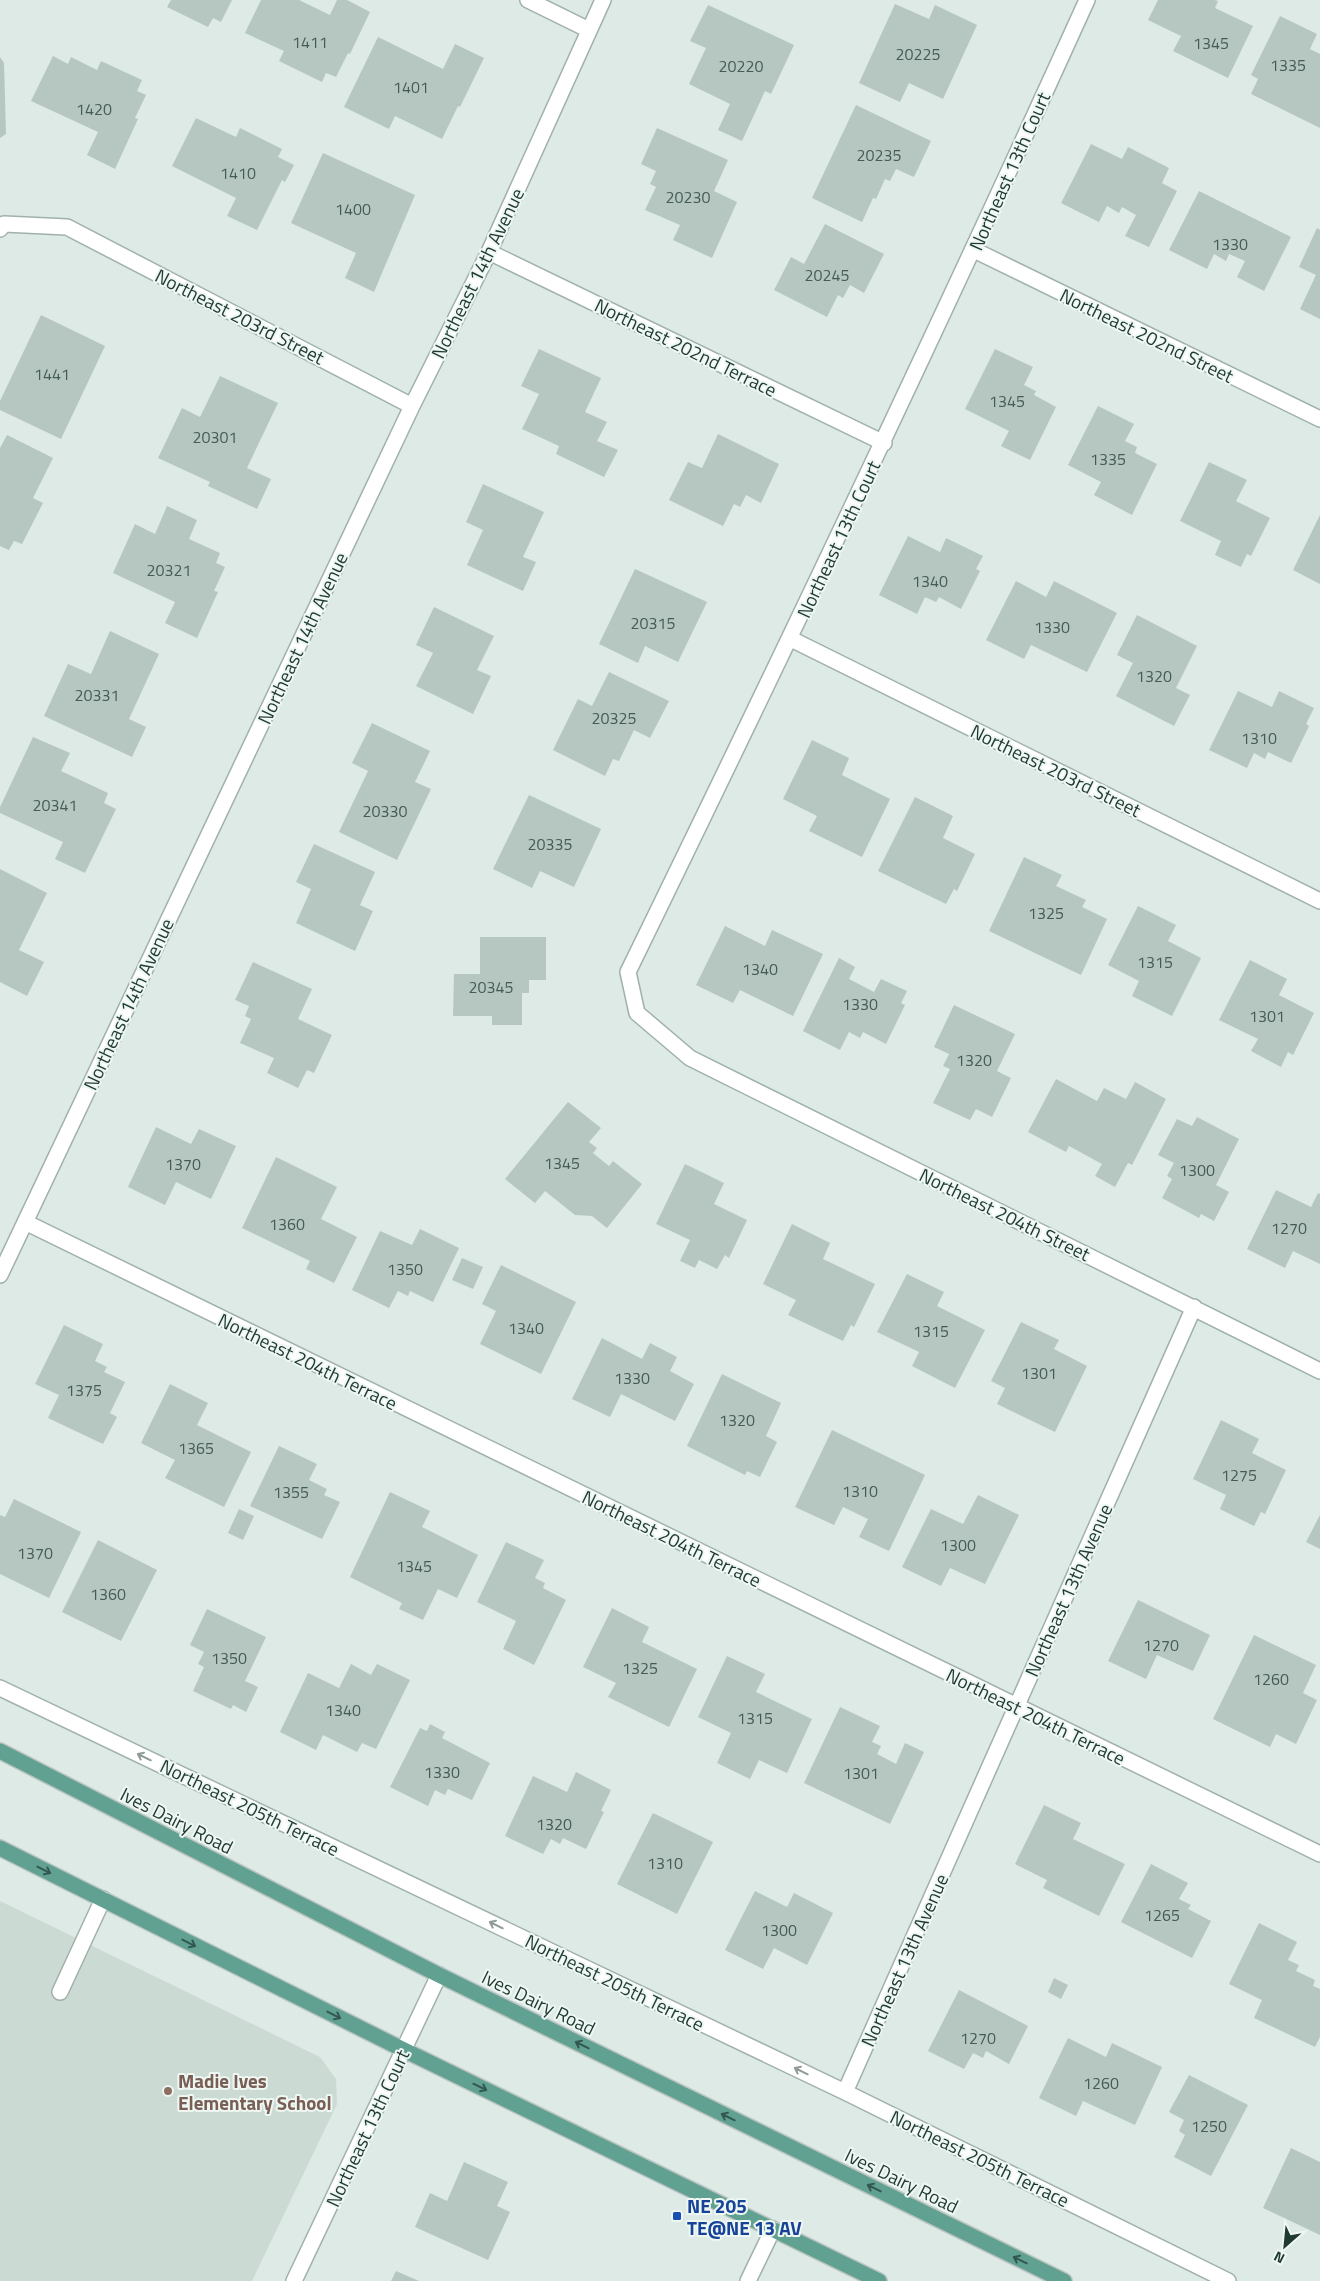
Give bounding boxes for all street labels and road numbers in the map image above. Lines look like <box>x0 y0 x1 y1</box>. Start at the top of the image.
street label: Northeast 13th Court <box>961 87 1057 255</box>
street label: Northeast 14th Avenue <box>423 183 531 363</box>
street label: Northeast 203rd Street <box>150 261 330 371</box>
street label: Northeast 202nd Street <box>1055 280 1239 390</box>
street label: Northeast 202nd Terrace <box>590 290 782 404</box>
street label: Northeast 13th Court <box>789 455 887 623</box>
street label: Northeast 14th Avenue <box>249 547 355 729</box>
street label: Northeast 203rd Street <box>966 716 1146 824</box>
street label: Northeast 14th Avenue <box>75 913 181 1095</box>
street label: Northeast 204th Street <box>915 1160 1096 1268</box>
street label: Northeast 204th Terrace <box>213 1305 403 1417</box>
street label: Northeast 204th Terrace <box>577 1482 767 1594</box>
street label: Northeast 13th Avenue <box>1017 1499 1119 1681</box>
street label: Northeast 204th Terrace <box>941 1660 1131 1772</box>
street label: Northeast 205th Terrace <box>155 1751 345 1863</box>
street label: Ives Dairy Road <box>116 1779 238 1861</box>
street label: Northeast 13th Avenue <box>853 1869 955 2051</box>
street label: Northeast 205th Terrace <box>520 1926 710 2038</box>
street label: Ives Dairy Road <box>477 1962 601 2042</box>
street label: Northeast 13th Court <box>318 2044 416 2212</box>
street label: Northeast 205th Terrace <box>885 2102 1075 2214</box>
street label: Ives Dairy Road <box>840 2140 964 2220</box>

